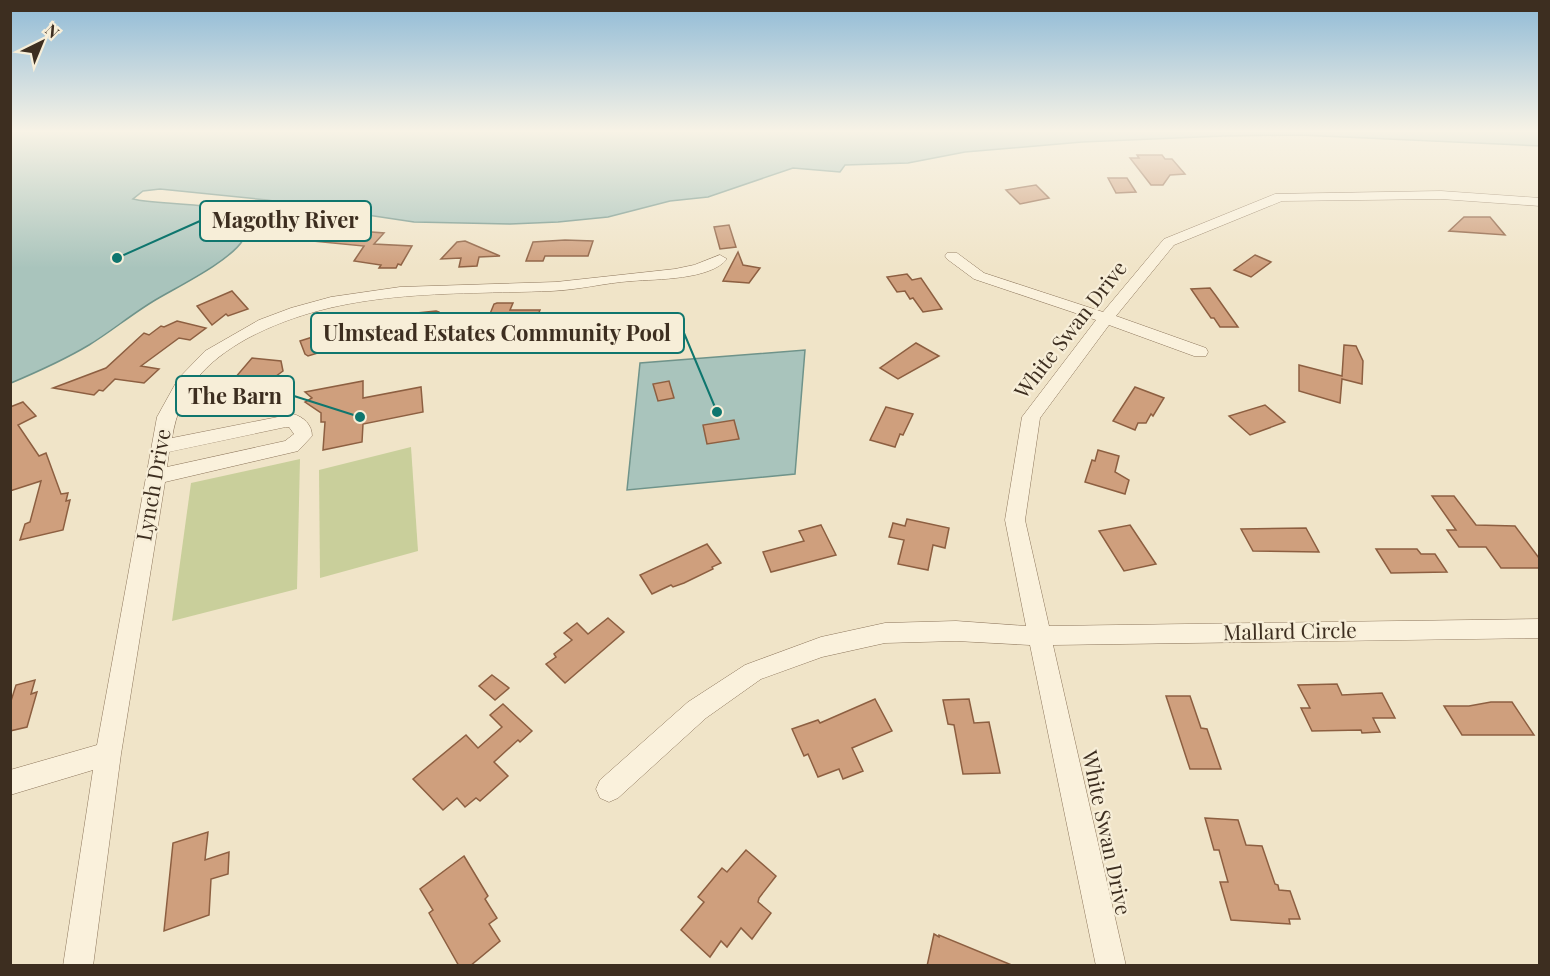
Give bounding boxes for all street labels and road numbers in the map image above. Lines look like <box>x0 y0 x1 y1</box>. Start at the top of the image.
street label: White Swan Drive <box>1006 254 1132 404</box>
street label: Lynch Drive <box>128 426 176 543</box>
street label: Mallard Circle <box>1223 615 1357 645</box>
street label: White Swan Drive <box>1077 747 1139 917</box>

